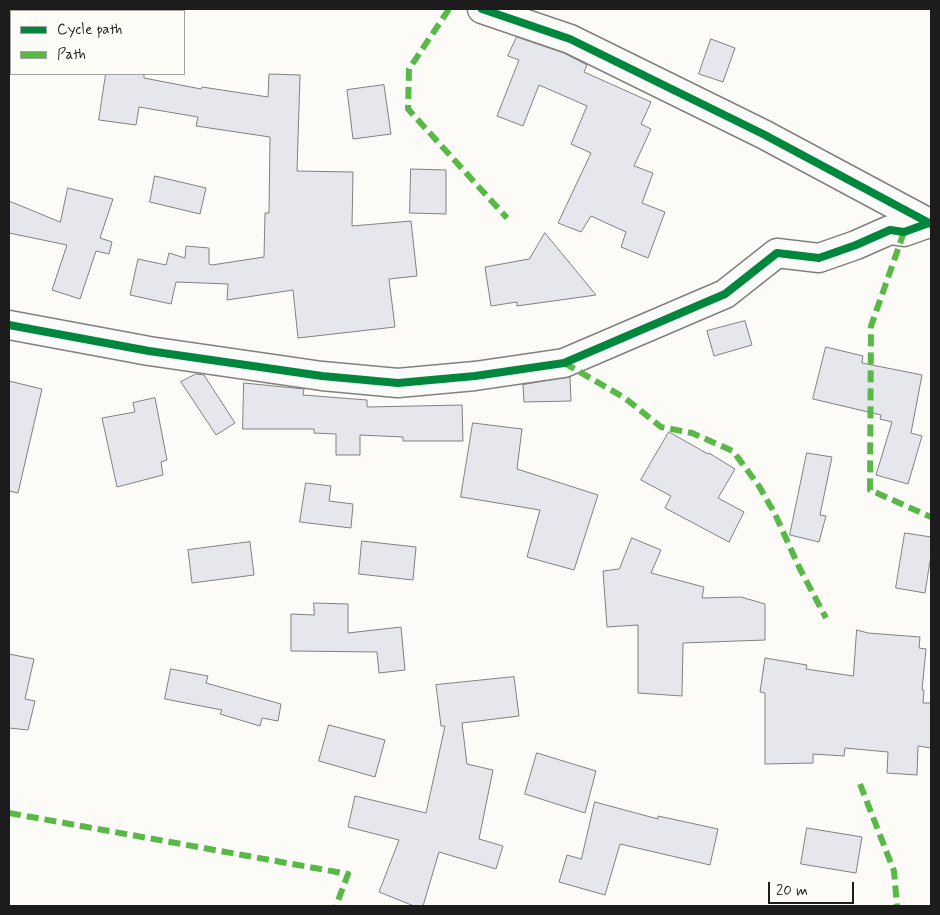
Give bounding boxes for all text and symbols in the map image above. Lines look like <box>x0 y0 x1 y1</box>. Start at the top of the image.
legend <box>10 10 185 75</box>
text: Cycle path <box>57 20 122 40</box>
text: Path <box>57 45 86 65</box>
scale bar <box>770 872 856 904</box>
text: 20 m <box>776 881 808 901</box>

